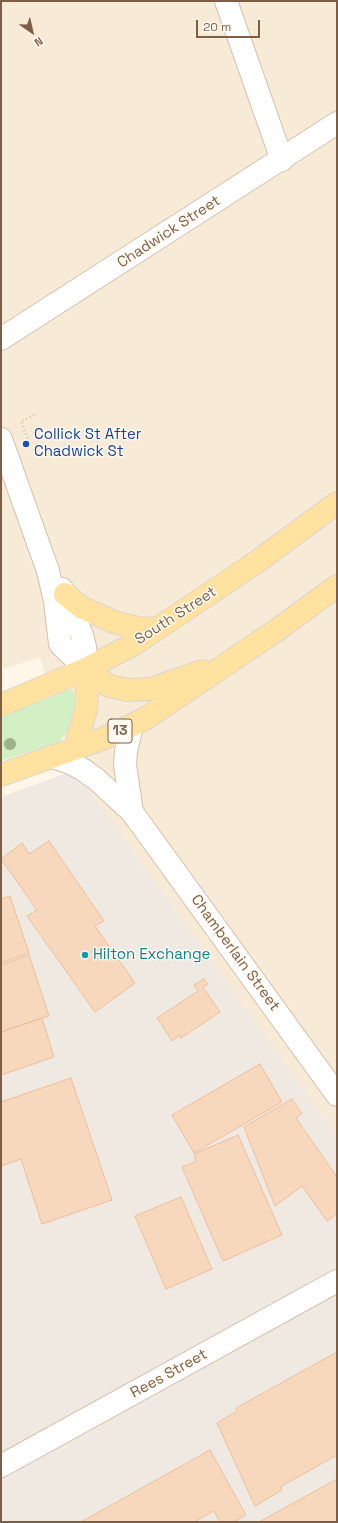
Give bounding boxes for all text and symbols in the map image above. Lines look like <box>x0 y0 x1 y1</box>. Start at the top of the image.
north arrow <box>12 12 52 52</box>
scale bar <box>198 12 262 38</box>
text: 20 m <box>203 19 231 35</box>
text: N <box>32 34 46 50</box>
street label: Chadwick Street <box>114 192 224 272</box>
place label: Collick St After Chadwick St <box>34 426 141 461</box>
marker: Collick St After Chadwick St <box>21 439 31 449</box>
street label: South Street <box>132 583 220 649</box>
road number: 13 <box>108 719 132 743</box>
street label: Chamberlain Street <box>187 891 283 1015</box>
place label: Hilton Exchange <box>93 946 210 964</box>
marker: Hilton Exchange <box>80 950 90 960</box>
street label: Rees Street <box>128 1346 210 1402</box>

